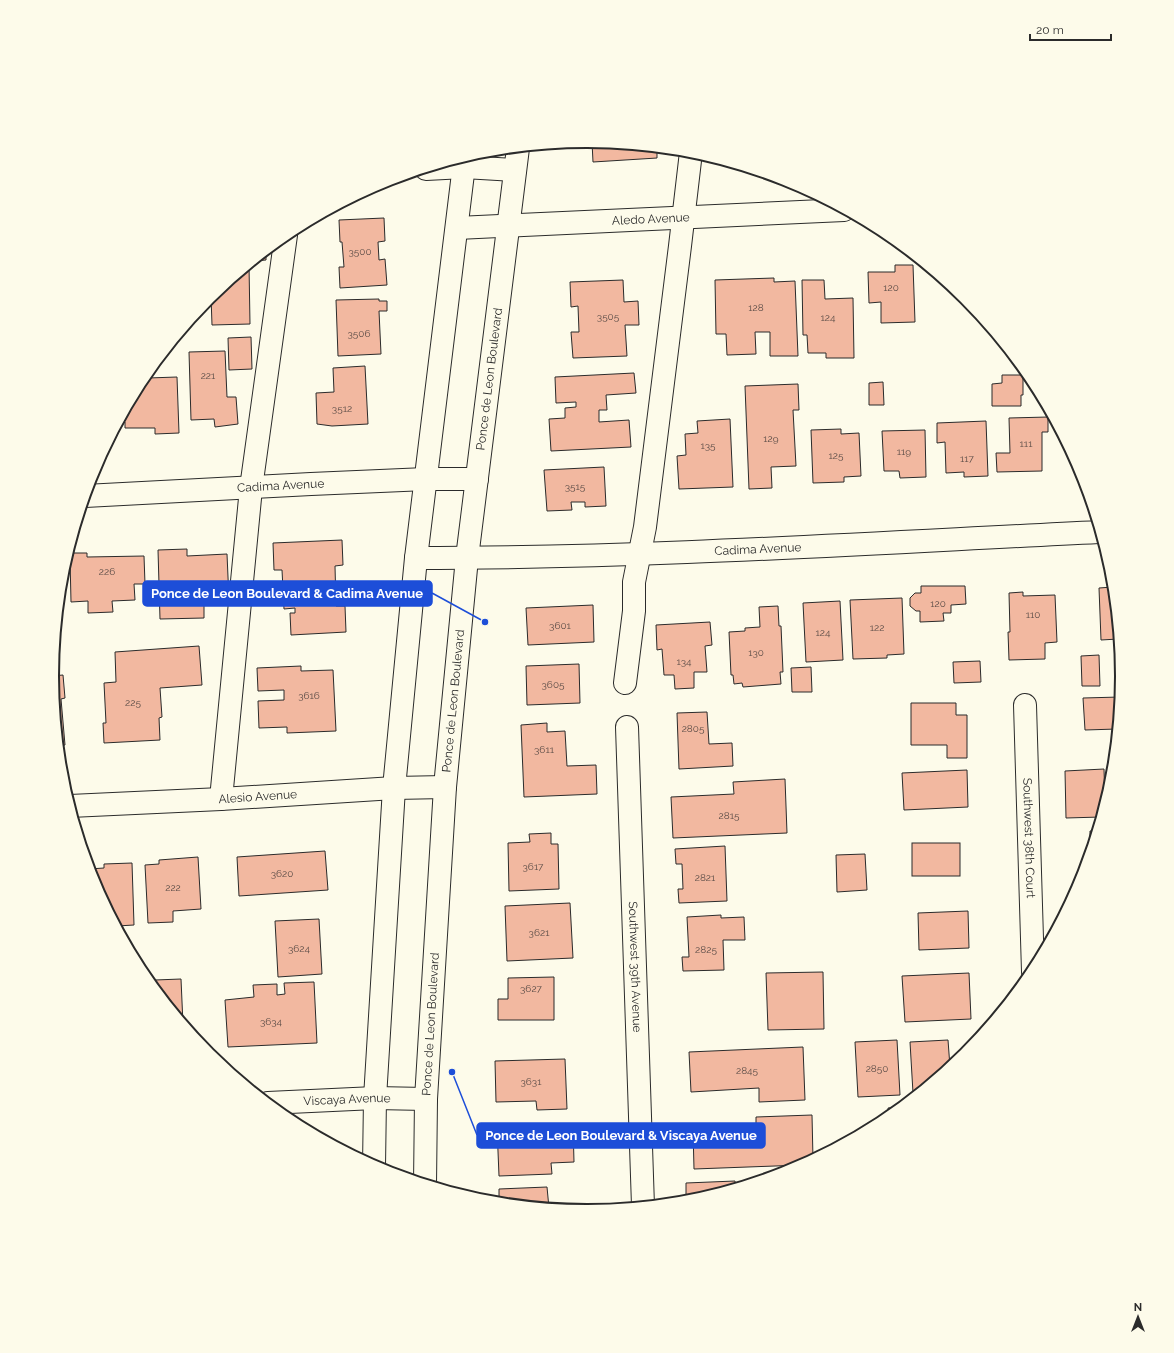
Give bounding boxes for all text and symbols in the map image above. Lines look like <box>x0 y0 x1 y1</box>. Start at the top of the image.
scale bar <box>1030 16 1111 42</box>
text: 20 m <box>1036 23 1064 37</box>
street label: Aledo Avenue <box>612 210 690 228</box>
house number: 3500 <box>348 246 372 257</box>
house number: 120 <box>883 282 899 293</box>
house number: 128 <box>748 302 764 313</box>
street label: Ponce de Leon Boulevard <box>473 307 505 451</box>
house number: 3505 <box>597 311 620 322</box>
house number: 124 <box>821 312 836 323</box>
house number: 3506 <box>348 328 370 339</box>
house number: 221 <box>201 370 216 381</box>
house number: 3512 <box>332 403 352 414</box>
house number: 129 <box>763 433 779 444</box>
house number: 111 <box>1020 438 1033 449</box>
house number: 135 <box>700 440 716 451</box>
house number: 119 <box>897 446 911 457</box>
house number: 125 <box>829 450 844 461</box>
house number: 117 <box>960 453 975 464</box>
street label: Cadima Avenue <box>237 476 325 495</box>
house number: 3515 <box>565 481 586 492</box>
street label: Cadima Avenue <box>714 540 802 558</box>
house number: 226 <box>99 566 115 577</box>
callout: Ponce de Leon Boulevard & Cadima Avenue <box>143 581 432 606</box>
text: Ponce de Leon Boulevard & Cadima Avenue <box>151 586 423 601</box>
house number: 120 <box>930 598 946 609</box>
house number: 110 <box>1026 609 1040 620</box>
house number: 3601 <box>549 620 572 631</box>
house number: 122 <box>870 622 884 633</box>
house number: 124 <box>816 627 831 638</box>
street label: Ponce de Leon Boulevard <box>439 629 467 773</box>
house number: 130 <box>748 647 764 658</box>
house number: 134 <box>676 656 692 667</box>
house number: 3605 <box>542 679 565 690</box>
house number: 3616 <box>298 690 320 701</box>
house number: 225 <box>125 697 141 708</box>
house number: 2805 <box>682 723 705 734</box>
house number: 3611 <box>534 744 555 755</box>
street label: Southwest 38th Court <box>1020 778 1038 898</box>
street label: Alesio Avenue <box>218 787 298 806</box>
house number: 2815 <box>719 810 740 821</box>
house number: 3617 <box>523 861 544 872</box>
house number: 3620 <box>271 868 293 879</box>
house number: 2821 <box>695 872 716 883</box>
house number: 222 <box>165 882 181 893</box>
street label: Southwest 39th Avenue <box>626 901 644 1033</box>
house number: 3621 <box>529 927 550 938</box>
house number: 3624 <box>288 943 311 954</box>
house number: 2825 <box>695 944 717 955</box>
street label: Ponce de Leon Boulevard <box>419 952 442 1096</box>
house number: 3627 <box>520 983 543 994</box>
house number: 3634 <box>260 1016 283 1027</box>
house number: 2850 <box>866 1063 888 1074</box>
house number: 2845 <box>736 1065 759 1076</box>
house number: 3631 <box>521 1076 542 1087</box>
street label: Viscaya Avenue <box>303 1091 391 1108</box>
callout: Ponce de Leon Boulevard & Viscaya Avenue <box>477 1123 765 1148</box>
text: Ponce de Leon Boulevard & Viscaya Avenue <box>485 1128 757 1143</box>
north arrow <box>1118 1297 1158 1337</box>
text: N <box>1134 1301 1142 1314</box>

